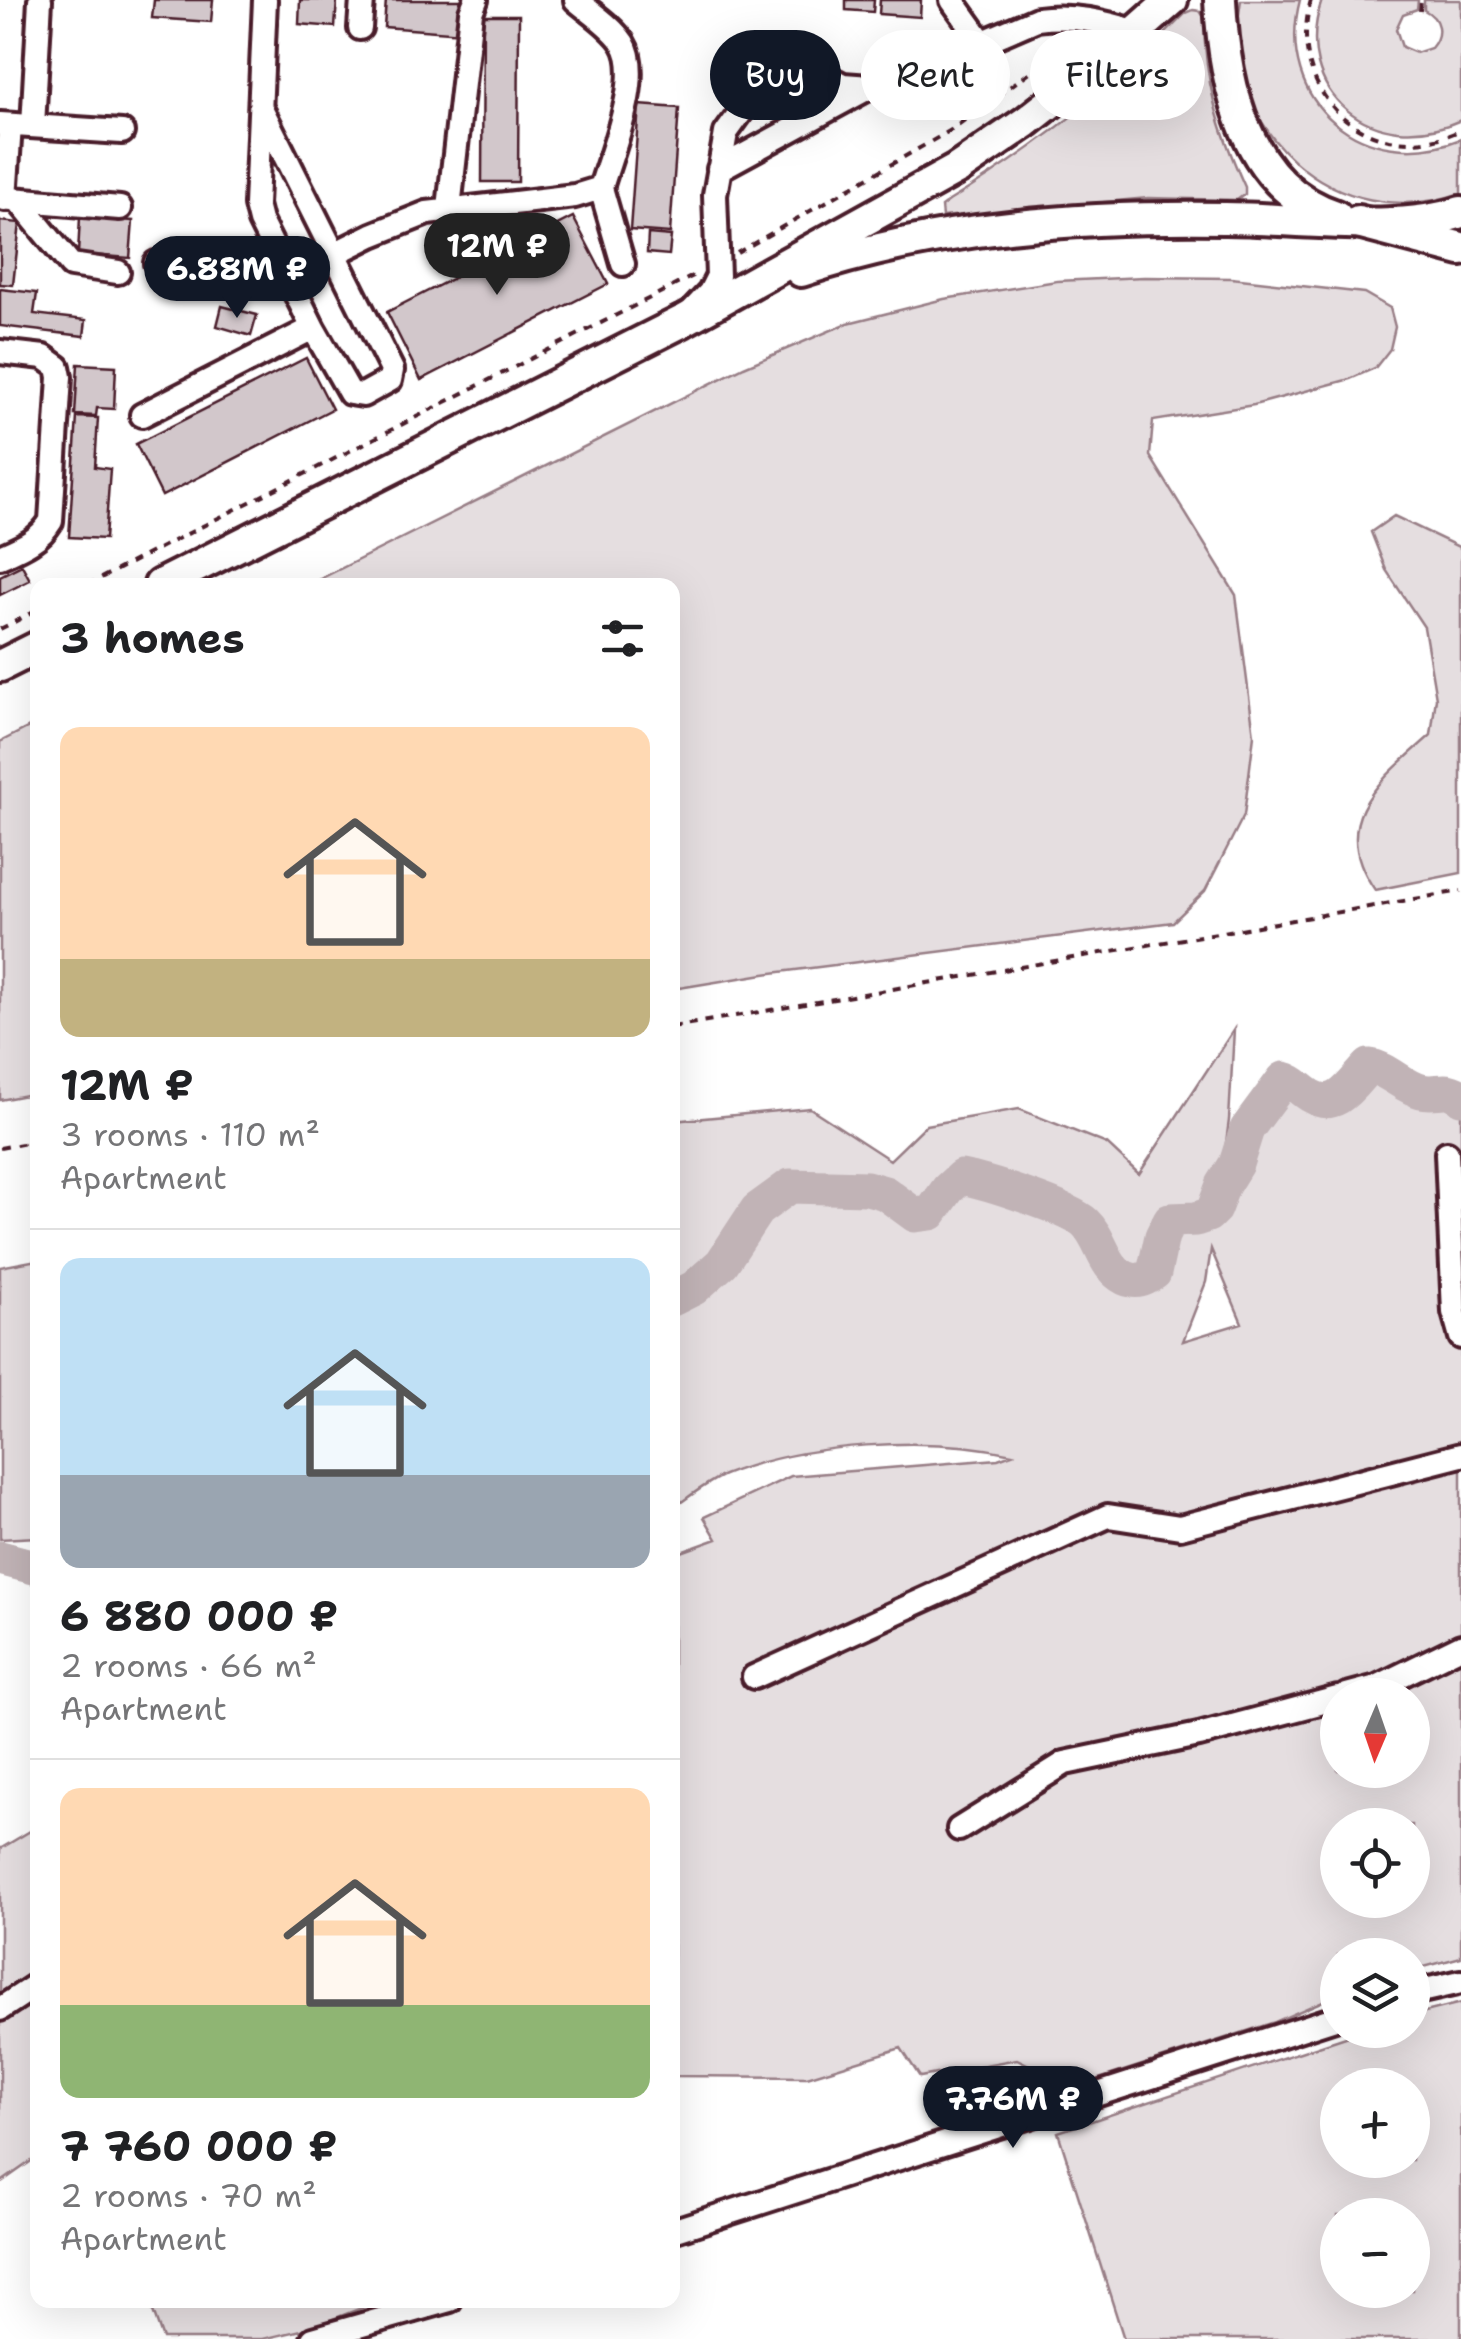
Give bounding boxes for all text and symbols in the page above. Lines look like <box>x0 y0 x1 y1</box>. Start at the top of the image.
chip: Buy <box>710 30 841 120</box>
chip: Rent <box>861 30 1010 120</box>
chip: Filters <box>1030 30 1205 120</box>
pin: 12M ₽ <box>427 213 567 298</box>
text: 12M ₽ <box>446 224 548 267</box>
pin: 6.88M ₽ <box>145 236 329 321</box>
text: 6.88M ₽ <box>166 247 308 290</box>
text: 3 homes <box>60 610 245 666</box>
icon: filters <box>595 611 650 666</box>
icon: home <box>265 792 445 972</box>
text: 12M ₽ <box>60 1057 194 1113</box>
text: 3 rooms · 110 m² <box>60 1113 320 1156</box>
text: Apartment <box>60 1156 227 1199</box>
icon: home <box>265 1323 445 1503</box>
text: 6 880 000 ₽ <box>60 1588 338 1644</box>
text: 2 rooms · 66 m² <box>60 1644 317 1687</box>
north arrow <box>1320 1678 1430 1788</box>
map controls <box>1320 1678 1430 2308</box>
text: Apartment <box>60 1687 227 1730</box>
button: locate <box>1320 1808 1430 1918</box>
icon: home <box>265 1853 445 2033</box>
button: layers <box>1320 1938 1430 2048</box>
pin: 7.76M ₽ <box>921 2066 1105 2151</box>
button: + <box>1320 2068 1430 2178</box>
text: 7.76M ₽ <box>945 2077 1081 2120</box>
text: 7 760 000 ₽ <box>60 2118 338 2174</box>
text: 2 rooms · 70 m² <box>60 2174 317 2217</box>
button: − <box>1320 2198 1430 2308</box>
text: Apartment <box>60 2217 227 2260</box>

